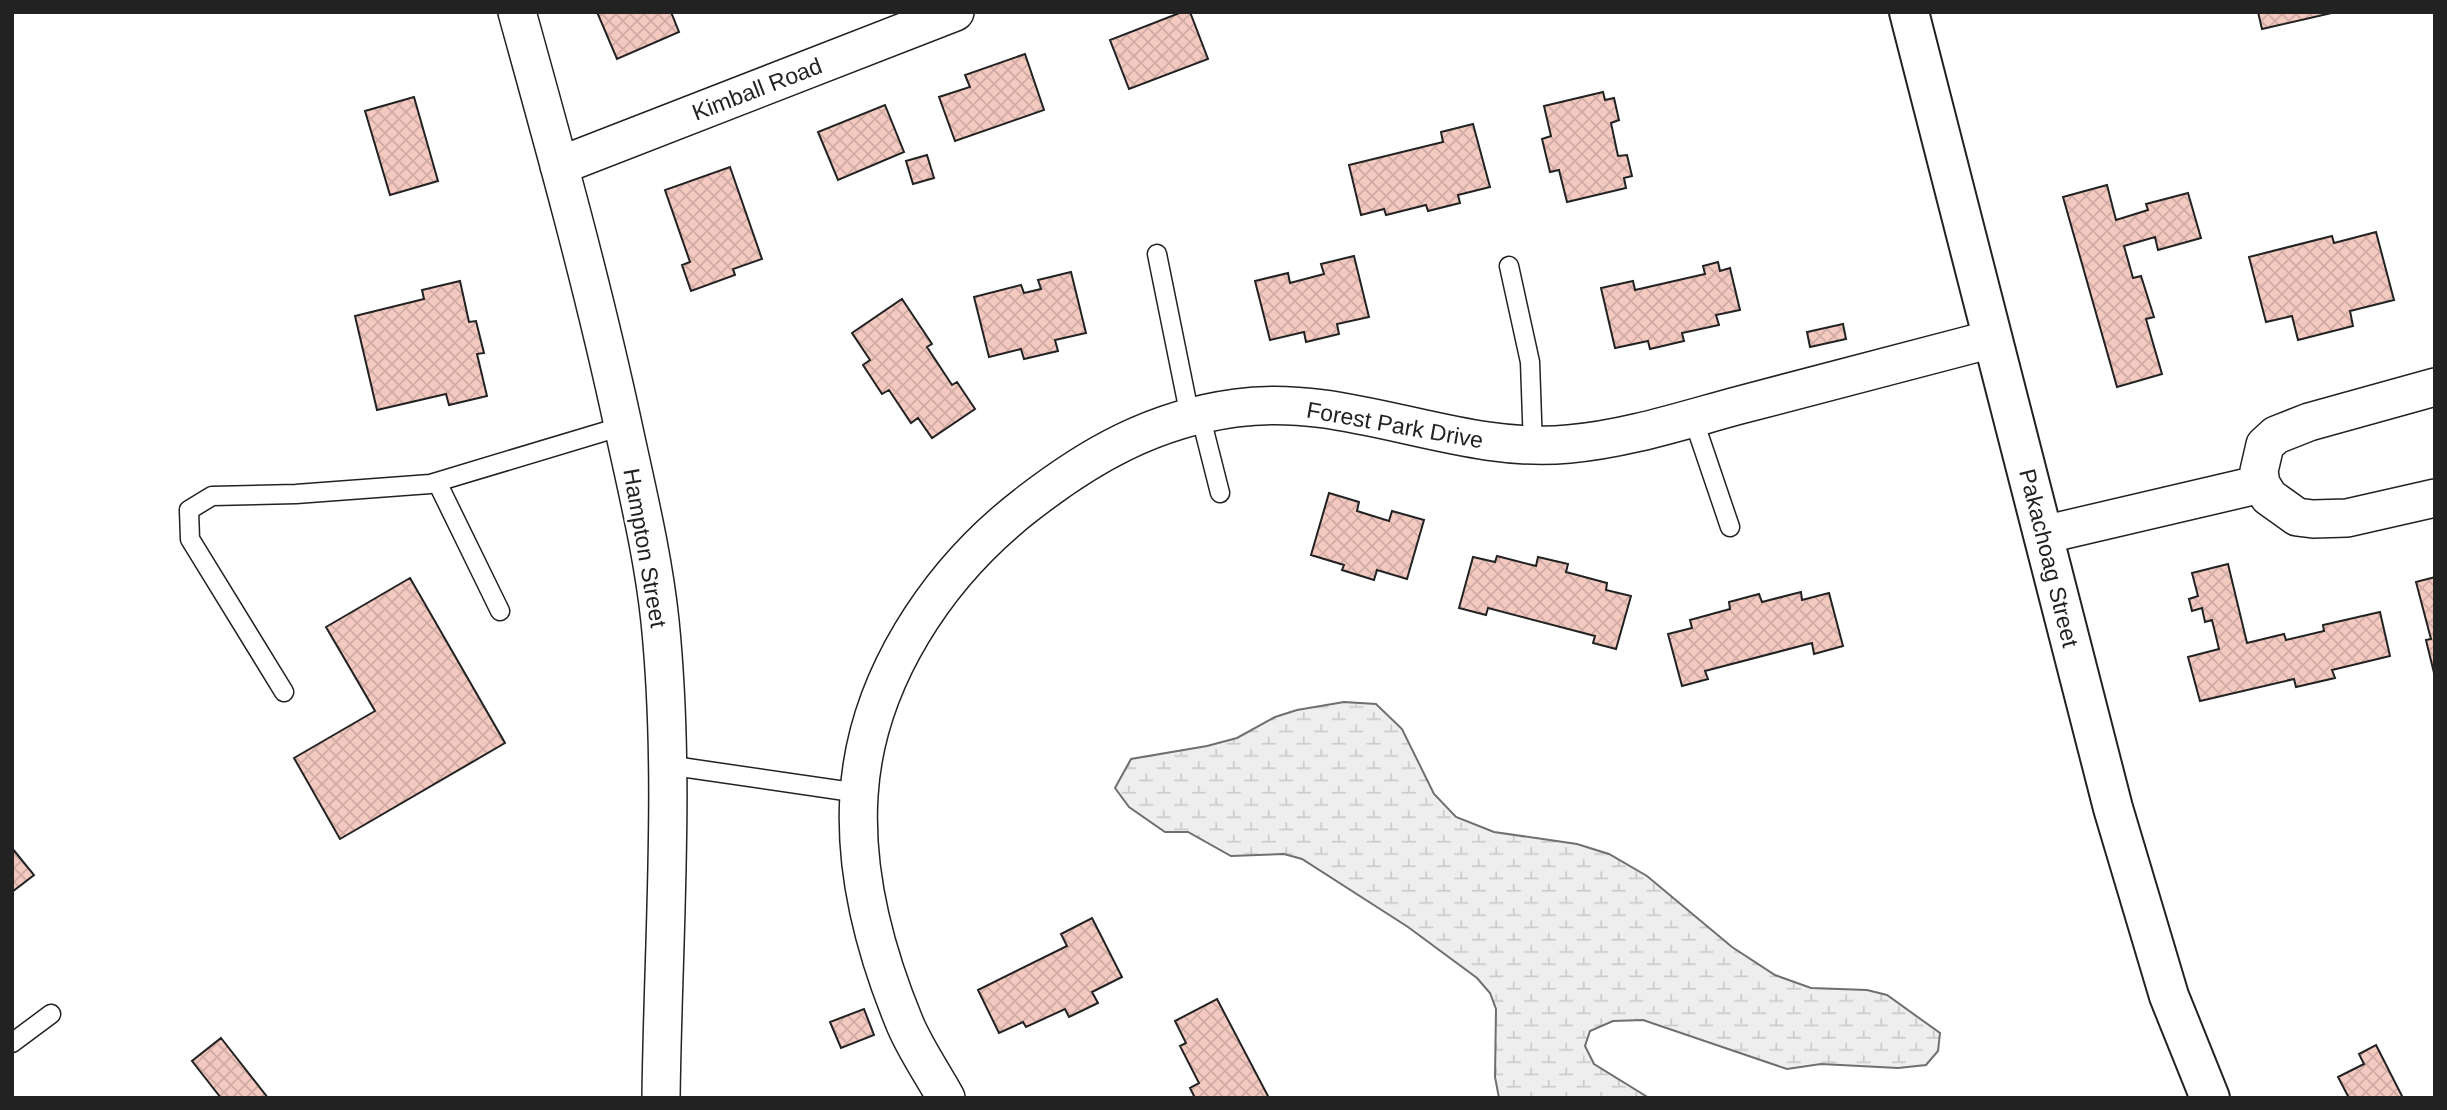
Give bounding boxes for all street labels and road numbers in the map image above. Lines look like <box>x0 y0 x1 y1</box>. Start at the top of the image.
street label: Kimball Road <box>688 52 826 126</box>
street label: Forest Park Drive <box>1305 397 1485 453</box>
street label: Hampton Street <box>618 466 672 630</box>
street label: Pakachoag Street <box>2014 466 2084 650</box>

